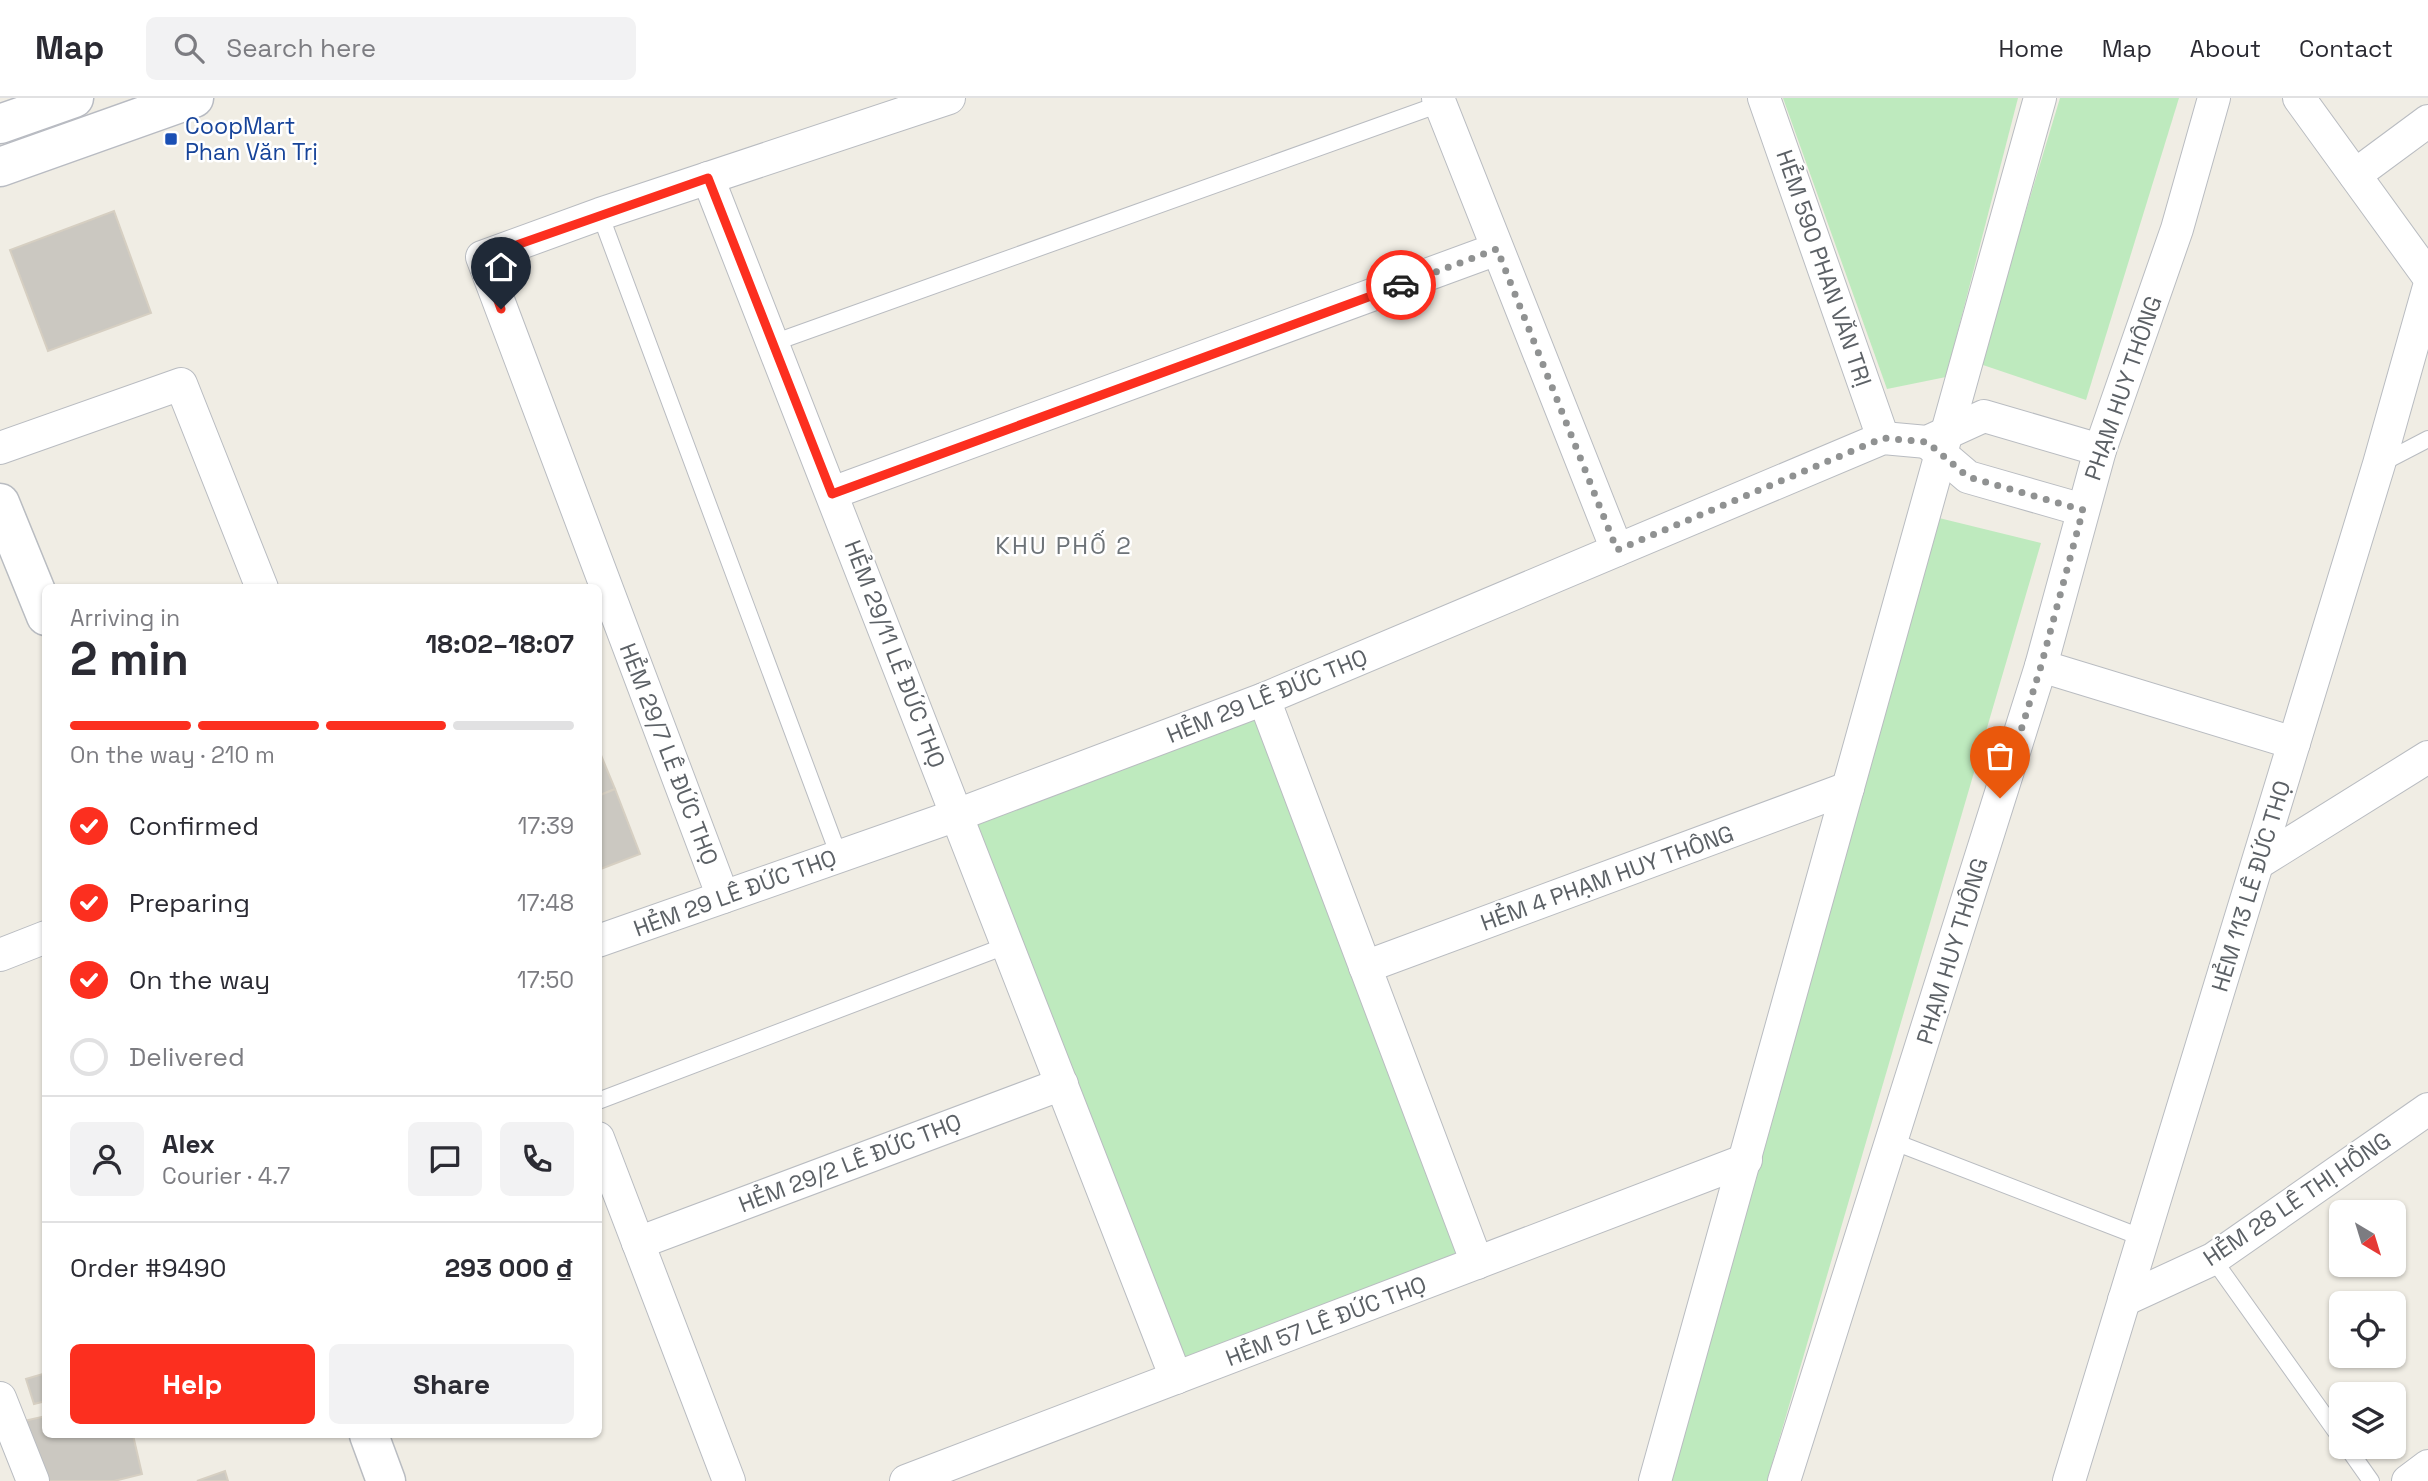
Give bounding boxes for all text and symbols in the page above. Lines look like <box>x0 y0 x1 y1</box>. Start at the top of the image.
search box <box>146 17 636 80</box>
text: Map <box>35 27 104 69</box>
icon: search <box>170 29 208 67</box>
text: Search here <box>226 31 376 65</box>
text: Home <box>1998 33 2064 64</box>
text: Map <box>2102 33 2152 64</box>
text: About <box>2190 33 2261 64</box>
text: Contact <box>2299 33 2393 64</box>
place label: CoopMart Phan Văn Trị <box>185 111 318 167</box>
marker: CoopMart Phan Văn Trị <box>163 131 179 147</box>
street label: HẺM 590 PHAN VĂN TRỊ <box>1769 145 1880 390</box>
pin <box>471 237 531 309</box>
icon: home <box>482 248 520 286</box>
courier <box>1366 250 1436 320</box>
icon: car <box>1382 266 1420 304</box>
street label: PHẠM HUY THÔNG <box>2077 292 2169 484</box>
district label: KHU PHỐ 2 <box>995 530 1133 561</box>
street label: HẺM 29/11 LÊ ĐỨC THỌ <box>838 535 953 772</box>
text: Arriving in <box>70 603 180 633</box>
text: 18:02–18:07 <box>426 627 574 661</box>
text: 2 min <box>70 630 189 688</box>
street label: HẺM 29/7 LÊ ĐỨC THỌ <box>613 638 726 869</box>
street label: HẺM 29 LÊ ĐỨC THỌ <box>1162 641 1372 750</box>
pin <box>1970 726 2030 798</box>
icon: bag <box>1981 737 2019 775</box>
text: On the way · 210 m <box>70 740 275 770</box>
street label: HẺM 113 LÊ ĐỨC THỌ <box>2204 776 2297 995</box>
icon: check <box>70 807 108 845</box>
text: Confirmed <box>129 809 259 843</box>
text: 17:39 <box>518 811 574 841</box>
street label: HẺM 4 PHẠM HUY THÔNG <box>1476 817 1738 938</box>
street label: HẺM 29 LÊ ĐỨC THỌ <box>629 841 841 944</box>
street label: PHẠM HUY THÔNG <box>1909 854 1995 1048</box>
icon: check <box>70 884 108 922</box>
text: Preparing <box>129 886 250 920</box>
text: 17:48 <box>517 888 574 918</box>
icon: check <box>70 961 108 999</box>
text: On the way <box>129 963 270 997</box>
text: 17:50 <box>517 965 574 995</box>
text: Delivered <box>129 1040 245 1074</box>
street label: HẺM 29/2 LÊ ĐỨC THỌ <box>734 1106 966 1219</box>
button: person <box>70 1122 144 1196</box>
button: chat <box>408 1122 482 1196</box>
button: phone <box>500 1122 574 1196</box>
street label: HẺM 28 LÊ THỊ HỒNG <box>2197 1124 2397 1273</box>
text: Alex <box>162 1127 215 1161</box>
text: Courier · 4.7 <box>162 1161 290 1191</box>
north arrow <box>2329 1200 2406 1278</box>
map controls <box>2329 1200 2406 1459</box>
text: Order #9490 <box>70 1251 226 1285</box>
text: 293 000 ₫ <box>445 1251 574 1285</box>
street label: HẺM 57 LÊ ĐỨC THỌ <box>1221 1268 1431 1373</box>
button: locate <box>2329 1291 2406 1368</box>
button: Help <box>70 1344 315 1424</box>
button: Share <box>329 1344 574 1424</box>
button: layers <box>2329 1382 2406 1459</box>

